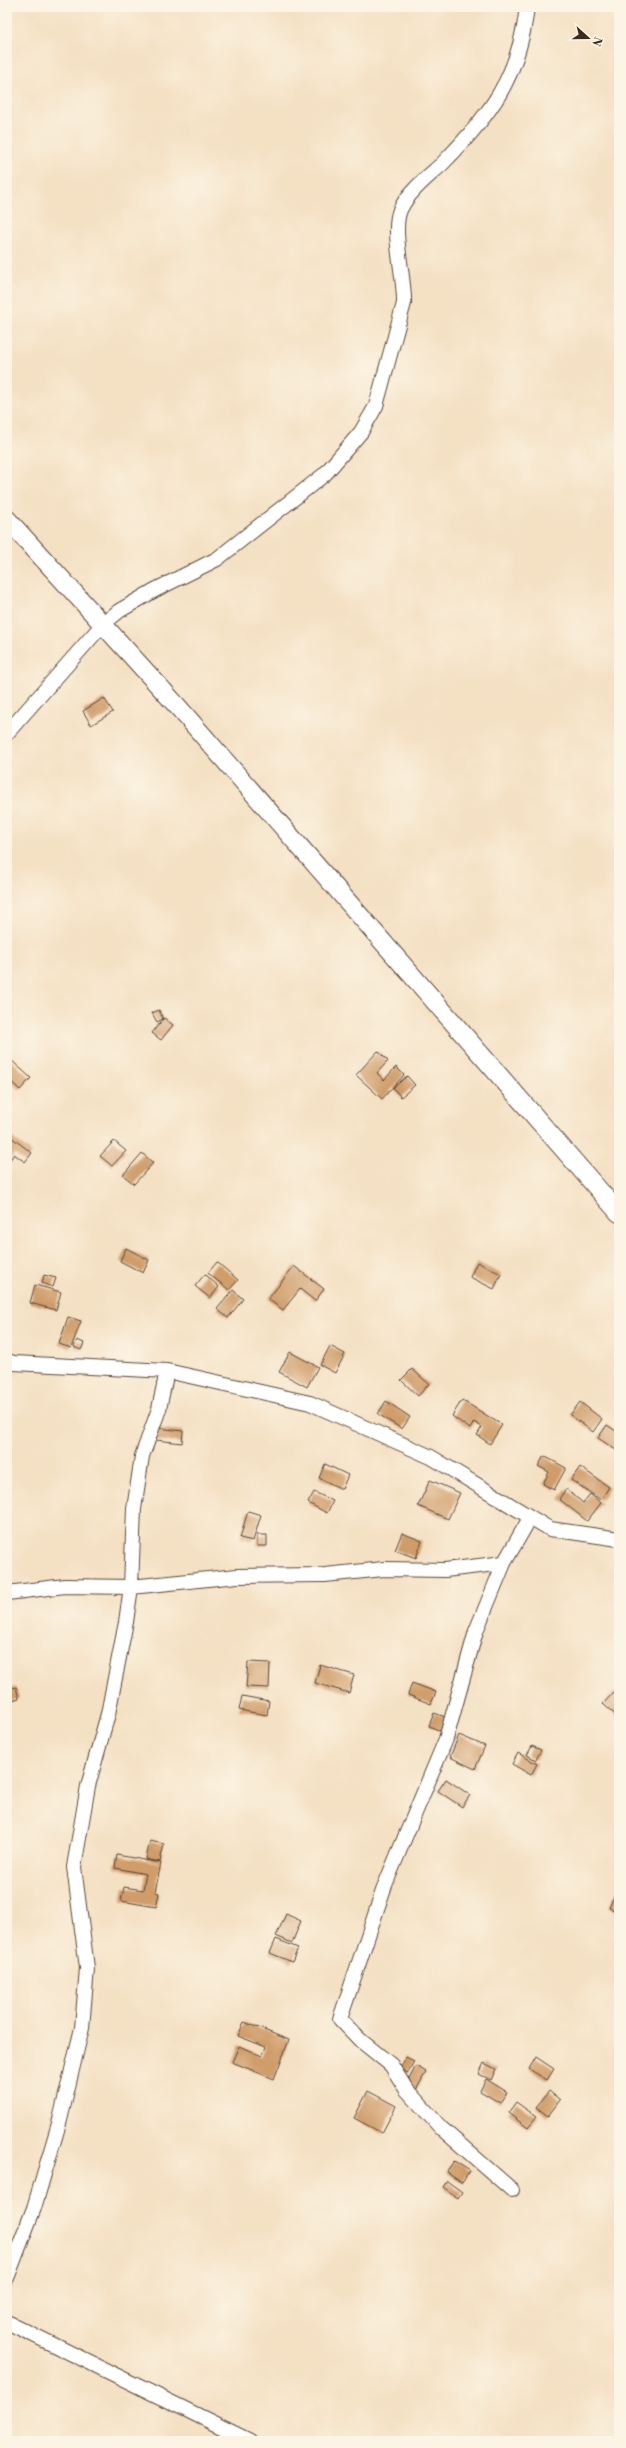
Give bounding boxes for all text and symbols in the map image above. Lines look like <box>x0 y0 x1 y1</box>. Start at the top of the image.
north arrow <box>568 18 608 58</box>
text: N <box>588 35 604 48</box>

